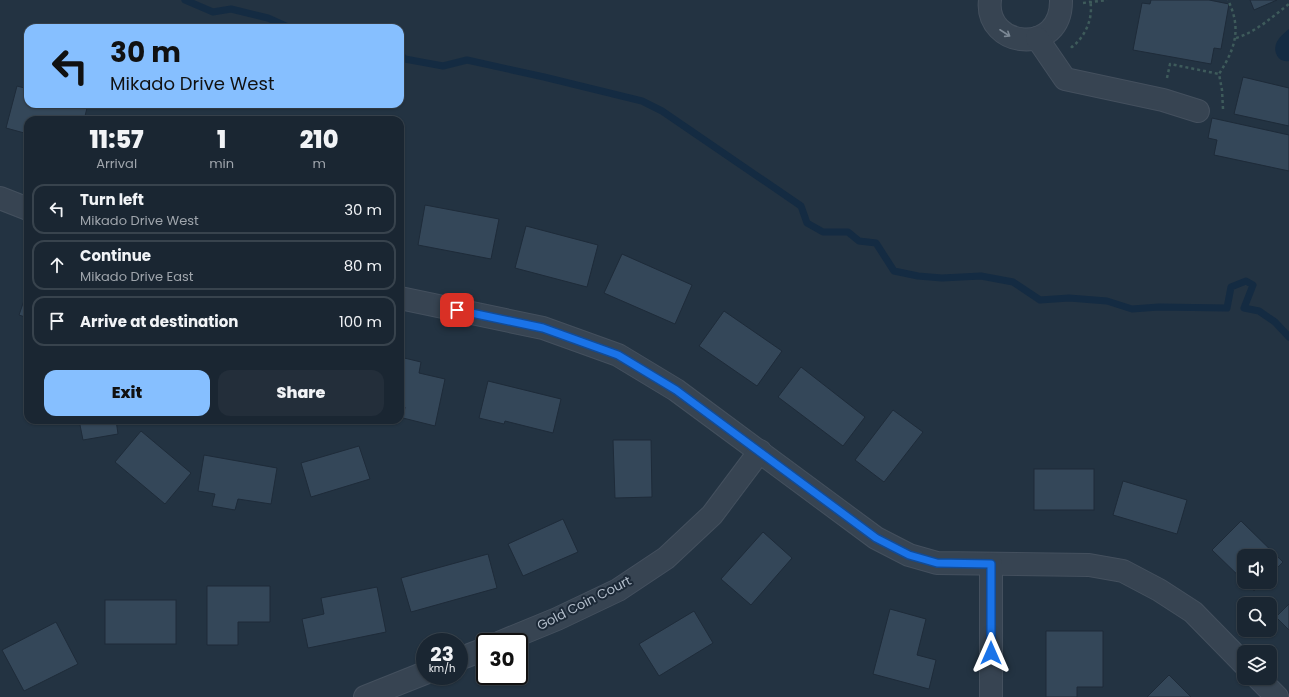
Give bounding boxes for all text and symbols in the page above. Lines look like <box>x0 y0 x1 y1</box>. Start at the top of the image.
one-way arrow <box>1000 29 1011 37</box>
text: 30 m <box>110 33 181 72</box>
icon: left <box>44 40 96 92</box>
text: Mikado Drive West <box>110 71 274 96</box>
text: 11:57 <box>90 123 144 156</box>
text: 1 <box>217 123 226 156</box>
text: 210 <box>300 123 338 156</box>
text: Arrival <box>96 154 137 173</box>
text: min <box>209 154 234 173</box>
text: m <box>312 154 326 173</box>
text: Turn left <box>80 189 144 210</box>
icon: left <box>46 198 68 220</box>
text: 30 m <box>344 199 382 220</box>
text: Mikado Drive West <box>80 211 199 230</box>
text: Continue <box>80 245 151 266</box>
icon: ahead <box>46 254 68 276</box>
text: 80 m <box>344 255 382 276</box>
text: Mikado Drive East <box>80 267 194 286</box>
pin <box>440 293 474 327</box>
icon: arrive <box>446 299 468 321</box>
icon: arrive <box>46 310 68 332</box>
text: Arrive at destination <box>80 311 238 332</box>
text: 100 m <box>339 311 382 332</box>
button: Exit <box>44 370 210 416</box>
button: Share <box>218 370 384 416</box>
map controls <box>1237 549 1277 685</box>
button: sound <box>1237 549 1277 589</box>
street label: Gold Coin Court <box>534 571 635 635</box>
button: search <box>1237 597 1277 637</box>
position arrow <box>970 632 1012 674</box>
speed limit sign: 30 <box>476 633 528 685</box>
text: 23 <box>430 640 454 668</box>
button: layers <box>1237 645 1277 685</box>
text: km/h <box>429 661 455 676</box>

